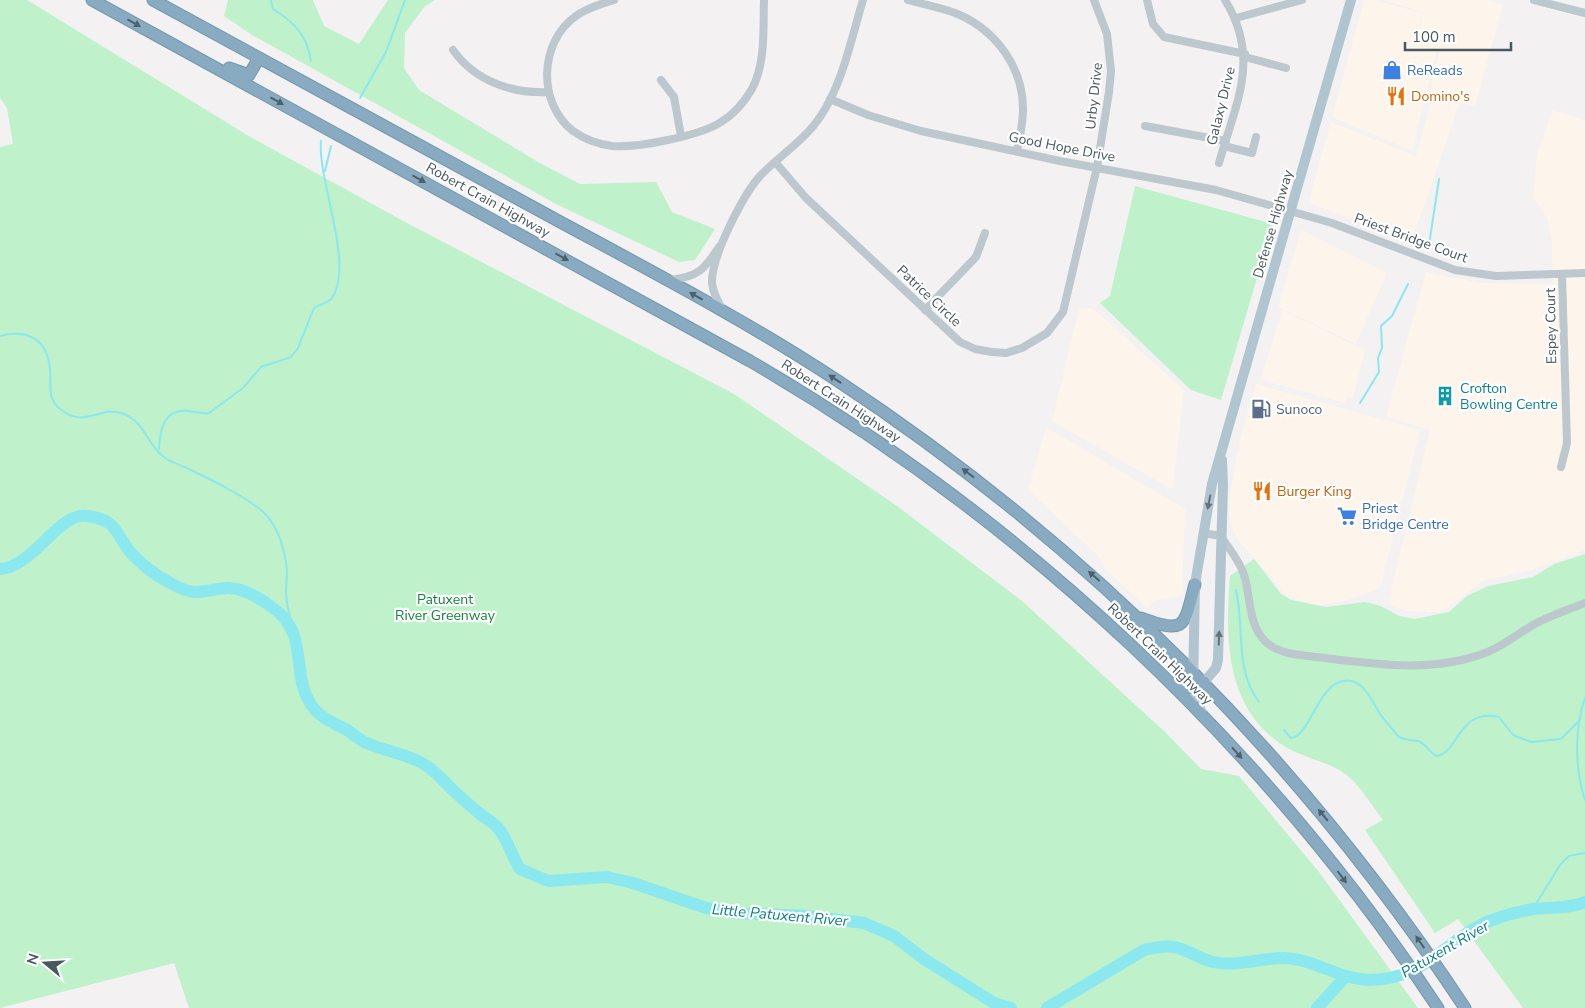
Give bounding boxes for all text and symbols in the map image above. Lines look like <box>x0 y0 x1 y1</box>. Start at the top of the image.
one-way arrow <box>128 19 141 28</box>
scale bar <box>1405 20 1511 52</box>
text: 100 m <box>1412 27 1456 47</box>
shop icon: ReReads <box>1381 59 1403 81</box>
place label: ReReads <box>1407 61 1463 80</box>
street label: Urby Drive <box>1081 62 1107 130</box>
street label: Galaxy Drive <box>1202 65 1240 147</box>
restaurant icon: Domino's <box>1385 85 1407 107</box>
place label: Domino's <box>1411 87 1470 106</box>
one-way arrow <box>270 97 284 106</box>
street label: Good Hope Drive <box>1007 127 1117 167</box>
street label: Robert Crain Highway <box>423 158 554 242</box>
street label: Defense Highway <box>1248 167 1298 280</box>
one-way arrow <box>413 175 426 184</box>
street label: Priest Bridge Court <box>1352 209 1471 267</box>
one-way arrow <box>555 253 569 262</box>
street label: Patrice Circle <box>893 261 965 331</box>
street label: Espey Court <box>1541 288 1561 364</box>
one-way arrow <box>689 292 703 300</box>
street label: Robert Crain Highway <box>777 355 905 447</box>
one-way arrow <box>829 375 842 384</box>
place label: Crofton Bowling Centre <box>1460 379 1558 414</box>
building icon: Crofton Bowling Centre <box>1434 385 1456 407</box>
fuel station icon: Sunoco <box>1250 398 1272 420</box>
place label: Sunoco <box>1276 400 1323 419</box>
one-way arrow <box>962 468 975 479</box>
restaurant icon: Burger King <box>1251 480 1273 502</box>
place label: Burger King <box>1277 482 1352 501</box>
one-way arrow <box>1204 495 1212 511</box>
place label: Priest Bridge Centre <box>1362 499 1449 534</box>
supermarket icon: Priest Bridge Centre <box>1336 505 1358 527</box>
one-way arrow <box>1088 570 1100 582</box>
park label: Patuxent River Greenway <box>395 590 496 625</box>
street label: Robert Crain Highway <box>1103 599 1217 710</box>
one-way arrow <box>1215 630 1223 646</box>
one-way arrow <box>1231 747 1243 759</box>
one-way arrow <box>1318 809 1329 822</box>
one-way arrow <box>1337 870 1347 884</box>
water label: Little Patuxent River <box>711 899 850 931</box>
water label: Patuxent River <box>1397 915 1493 982</box>
one-way arrow <box>1415 935 1425 948</box>
north arrow <box>20 938 70 988</box>
text: N <box>22 951 44 967</box>

